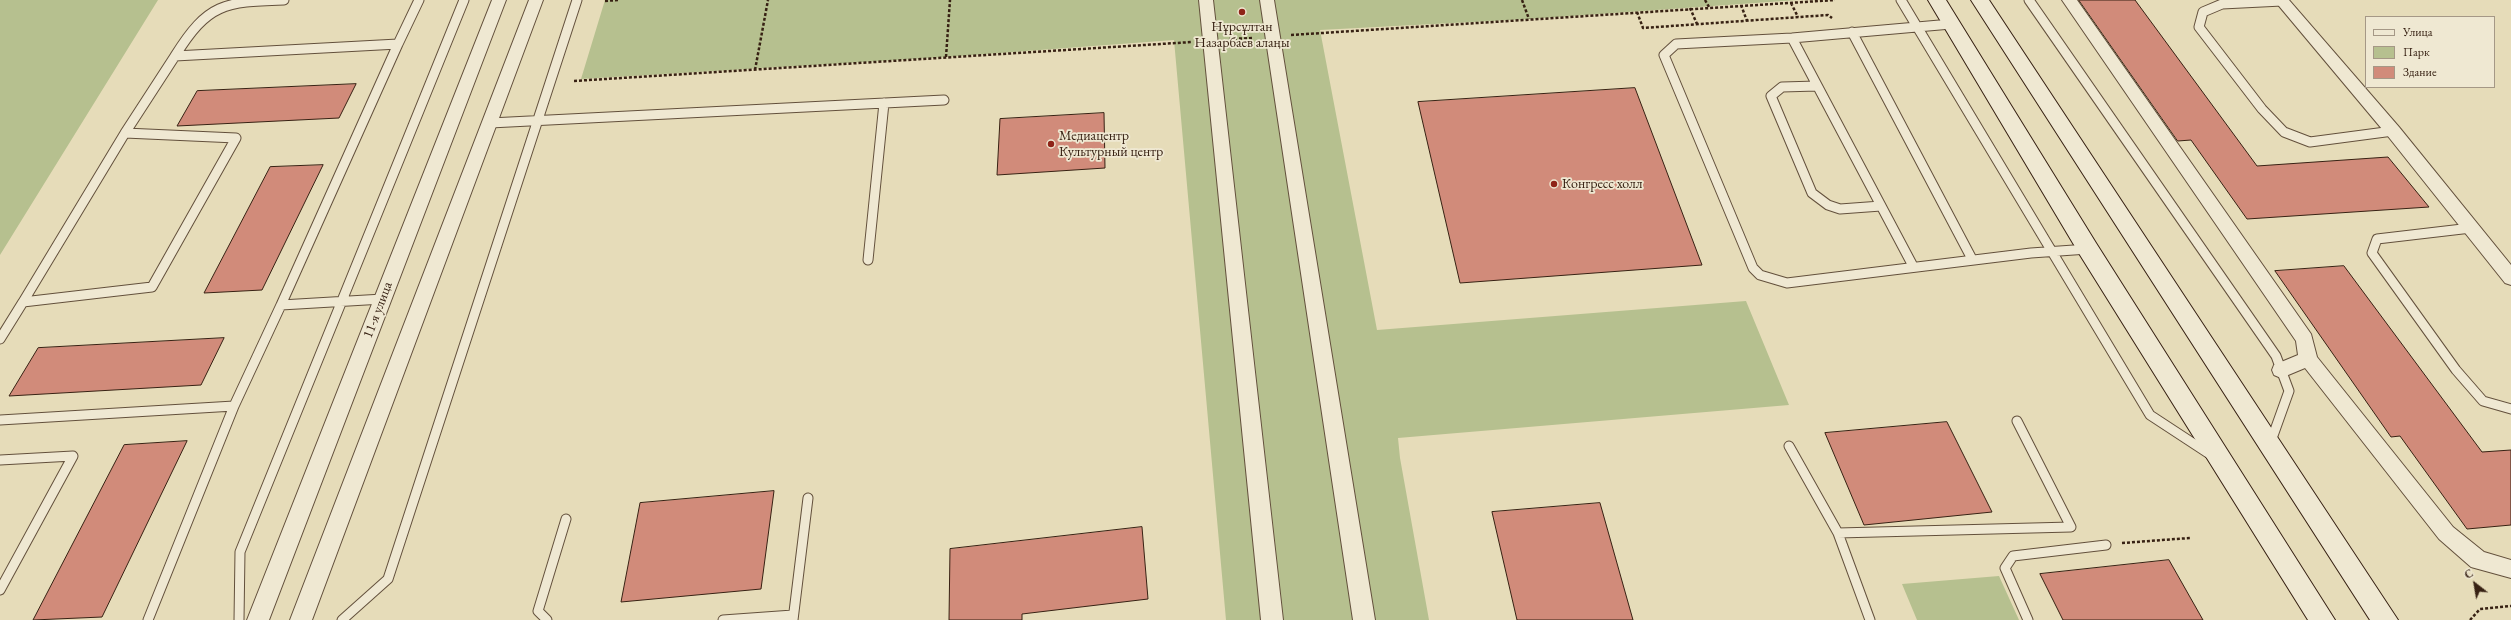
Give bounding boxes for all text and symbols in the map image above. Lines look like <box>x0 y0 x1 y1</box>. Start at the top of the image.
marker: Нұрсұлтан Назарбаев алаңы <box>1237 7 1247 17</box>
legend <box>2365 16 2495 88</box>
place label: Нұрсұлтан Назарбаев алаңы <box>1195 19 1289 52</box>
text: Улица <box>2403 24 2433 40</box>
text: Парк <box>2403 44 2430 60</box>
text: Здание <box>2403 64 2437 80</box>
place label: Медиацентр Культурный центр <box>1059 128 1163 160</box>
marker: Медиацентр Культурный центр <box>1046 139 1056 149</box>
place label: Конгресс холл <box>1562 176 1642 192</box>
marker: Конгресс холл <box>1549 179 1559 189</box>
street label: 11-я улица <box>360 279 396 341</box>
north arrow <box>2455 564 2495 604</box>
text: С <box>2462 566 2476 582</box>

